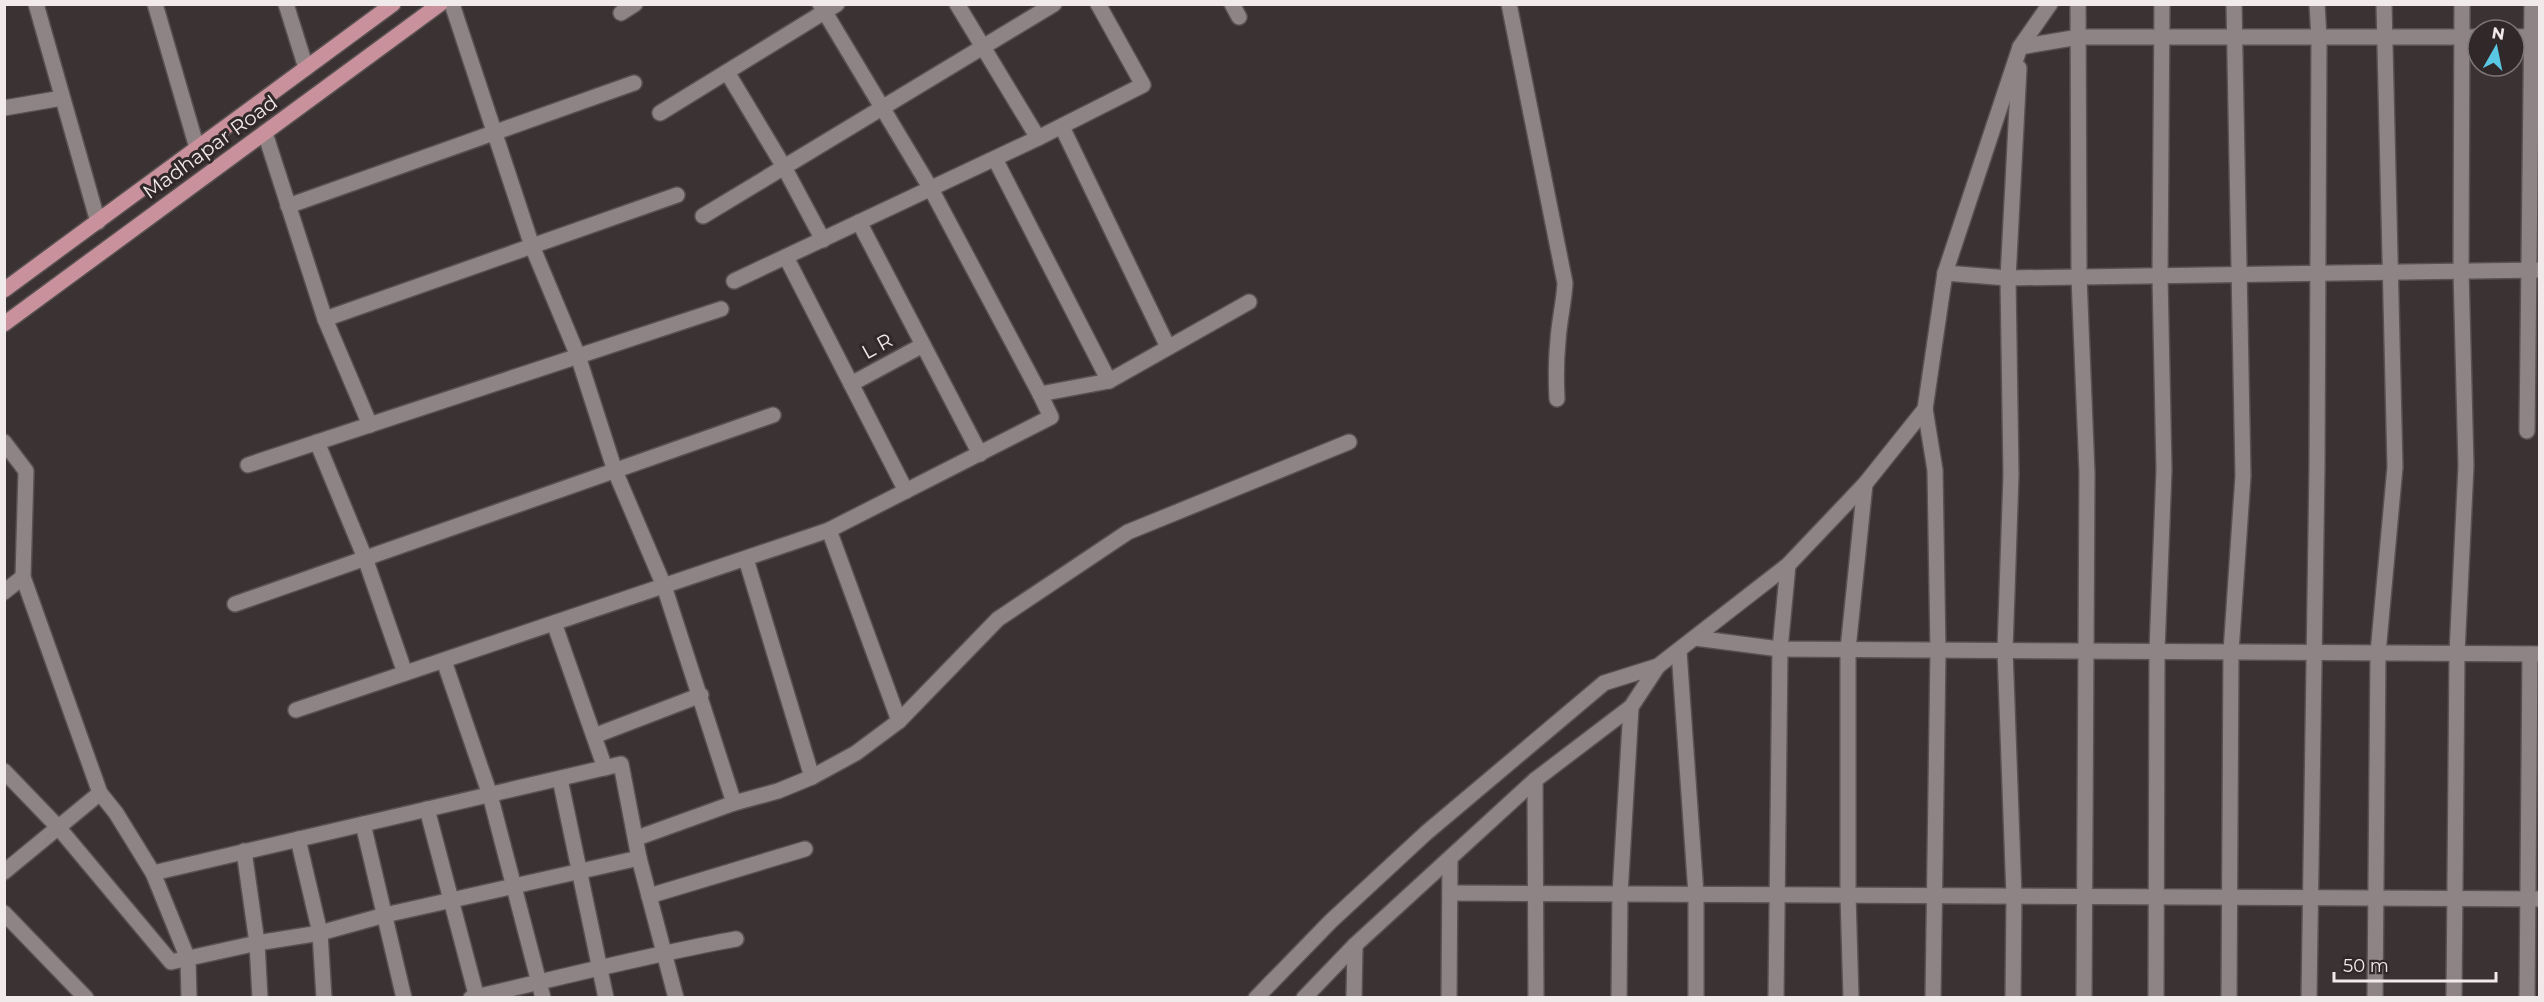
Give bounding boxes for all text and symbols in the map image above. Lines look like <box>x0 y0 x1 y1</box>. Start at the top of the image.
north arrow <box>2466 18 2526 78</box>
text: N <box>2490 23 2506 44</box>
street label: Madhapar Road <box>138 90 282 204</box>
street label: L R <box>857 328 897 364</box>
scale bar <box>2334 945 2496 983</box>
text: 50 m <box>2343 955 2389 977</box>

